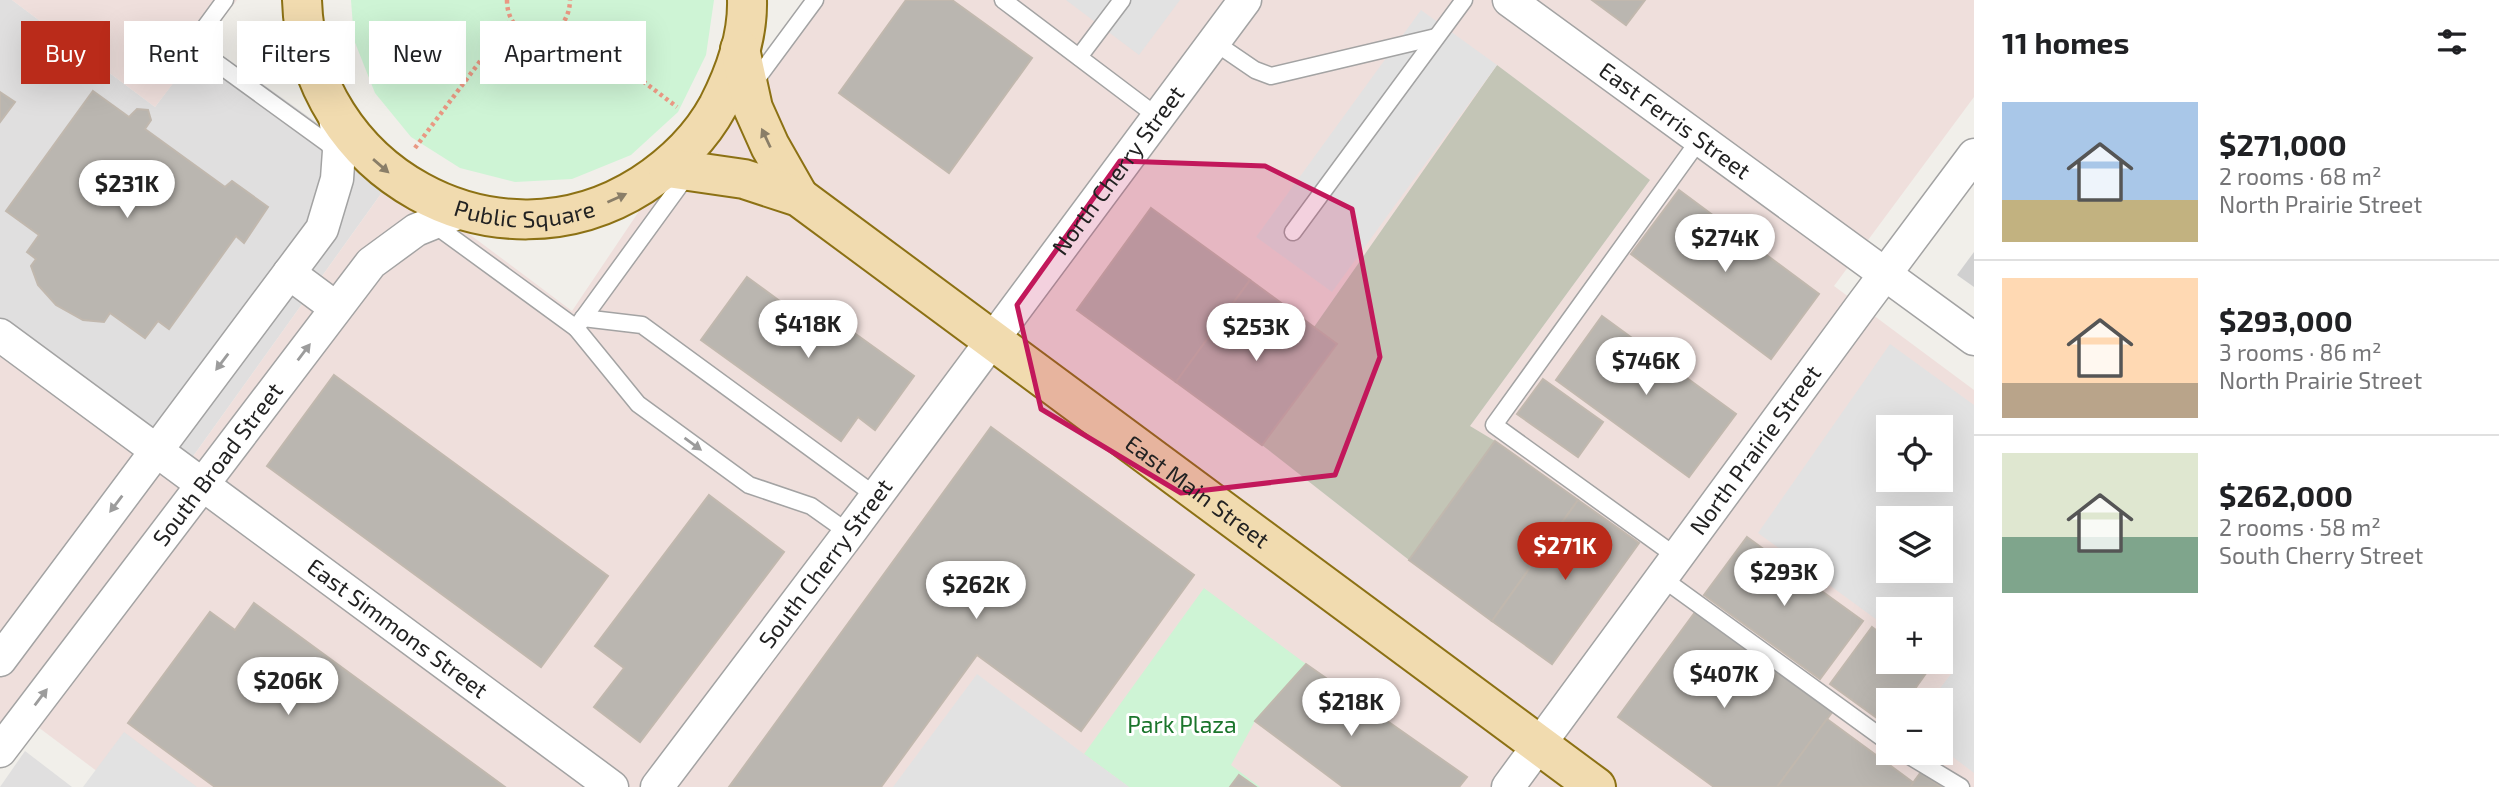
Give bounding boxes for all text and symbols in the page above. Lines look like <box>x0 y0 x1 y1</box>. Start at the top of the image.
chip: Buy <box>21 21 110 84</box>
chip: Rent <box>124 21 223 84</box>
chip: Filters <box>237 21 355 84</box>
chip: New <box>369 21 466 84</box>
chip: Apartment <box>480 21 646 84</box>
icon: filters <box>2433 23 2471 61</box>
text: 11 homes <box>2002 24 2129 60</box>
street label: East Ferris Street <box>1594 55 1757 185</box>
street label: North Cherry Street <box>1045 80 1190 260</box>
text: $271,000 <box>2219 126 2347 162</box>
one-way arrow <box>760 128 772 148</box>
icon: home <box>2058 130 2142 214</box>
one-way arrow <box>373 158 390 174</box>
pin: $231K <box>78 160 176 220</box>
text: 2 rooms · 68 m² <box>2219 162 2382 190</box>
text: $231K <box>95 169 159 197</box>
text: North Prairie Street <box>2219 190 2422 218</box>
one-way arrow <box>607 192 628 203</box>
street label: Public Square <box>451 193 598 232</box>
pin: $274K <box>1676 215 1774 274</box>
text: $274K <box>1691 223 1759 251</box>
pin: $418K <box>759 300 857 360</box>
text: $293,000 <box>2219 302 2353 338</box>
pin: $253K <box>1207 304 1305 363</box>
icon: home <box>2058 306 2142 390</box>
text: $418K <box>775 309 841 337</box>
text: $253K <box>1222 312 1290 340</box>
pin: $746K <box>1597 338 1695 397</box>
text: 3 rooms · 86 m² <box>2219 338 2381 366</box>
one-way arrow <box>296 343 311 361</box>
text: $746K <box>1612 346 1680 374</box>
one-way arrow <box>216 353 230 371</box>
street label: North Prairie Street <box>1683 359 1826 540</box>
text: North Prairie Street <box>2219 366 2422 394</box>
street label: South Broad Street <box>146 377 288 551</box>
map controls <box>1876 415 1953 765</box>
button: locate <box>1876 415 1953 492</box>
street label: East Main Street <box>1120 428 1275 554</box>
one-way arrow <box>684 437 702 451</box>
street label: South Cherry Street <box>752 473 898 653</box>
text: $262,000 <box>2219 477 2353 513</box>
icon: home <box>2058 481 2142 565</box>
one-way arrow <box>109 495 123 514</box>
button: layers <box>1876 506 1953 583</box>
text: 2 rooms · 58 m² <box>2219 513 2381 541</box>
pin: $271K <box>1516 522 1614 582</box>
text: $271K <box>1533 531 1597 559</box>
text: South Cherry Street <box>2219 541 2423 569</box>
pin: $293K <box>1735 548 1833 608</box>
street label: East Simmons Street <box>302 552 494 704</box>
text: $293K <box>1750 557 1818 585</box>
pin: $262K <box>927 562 1025 621</box>
text: $262K <box>942 570 1010 598</box>
button: + <box>1876 597 1953 674</box>
pin: $407K <box>1675 650 1773 710</box>
pin: $206K <box>239 658 337 717</box>
text: $407K <box>1689 659 1759 687</box>
text: $206K <box>253 666 323 694</box>
pin: $218K <box>1302 678 1400 738</box>
text: $218K <box>1318 687 1384 715</box>
one-way arrow <box>34 688 48 706</box>
button: − <box>1876 688 1953 765</box>
park label: Park Plaza <box>1127 710 1237 738</box>

